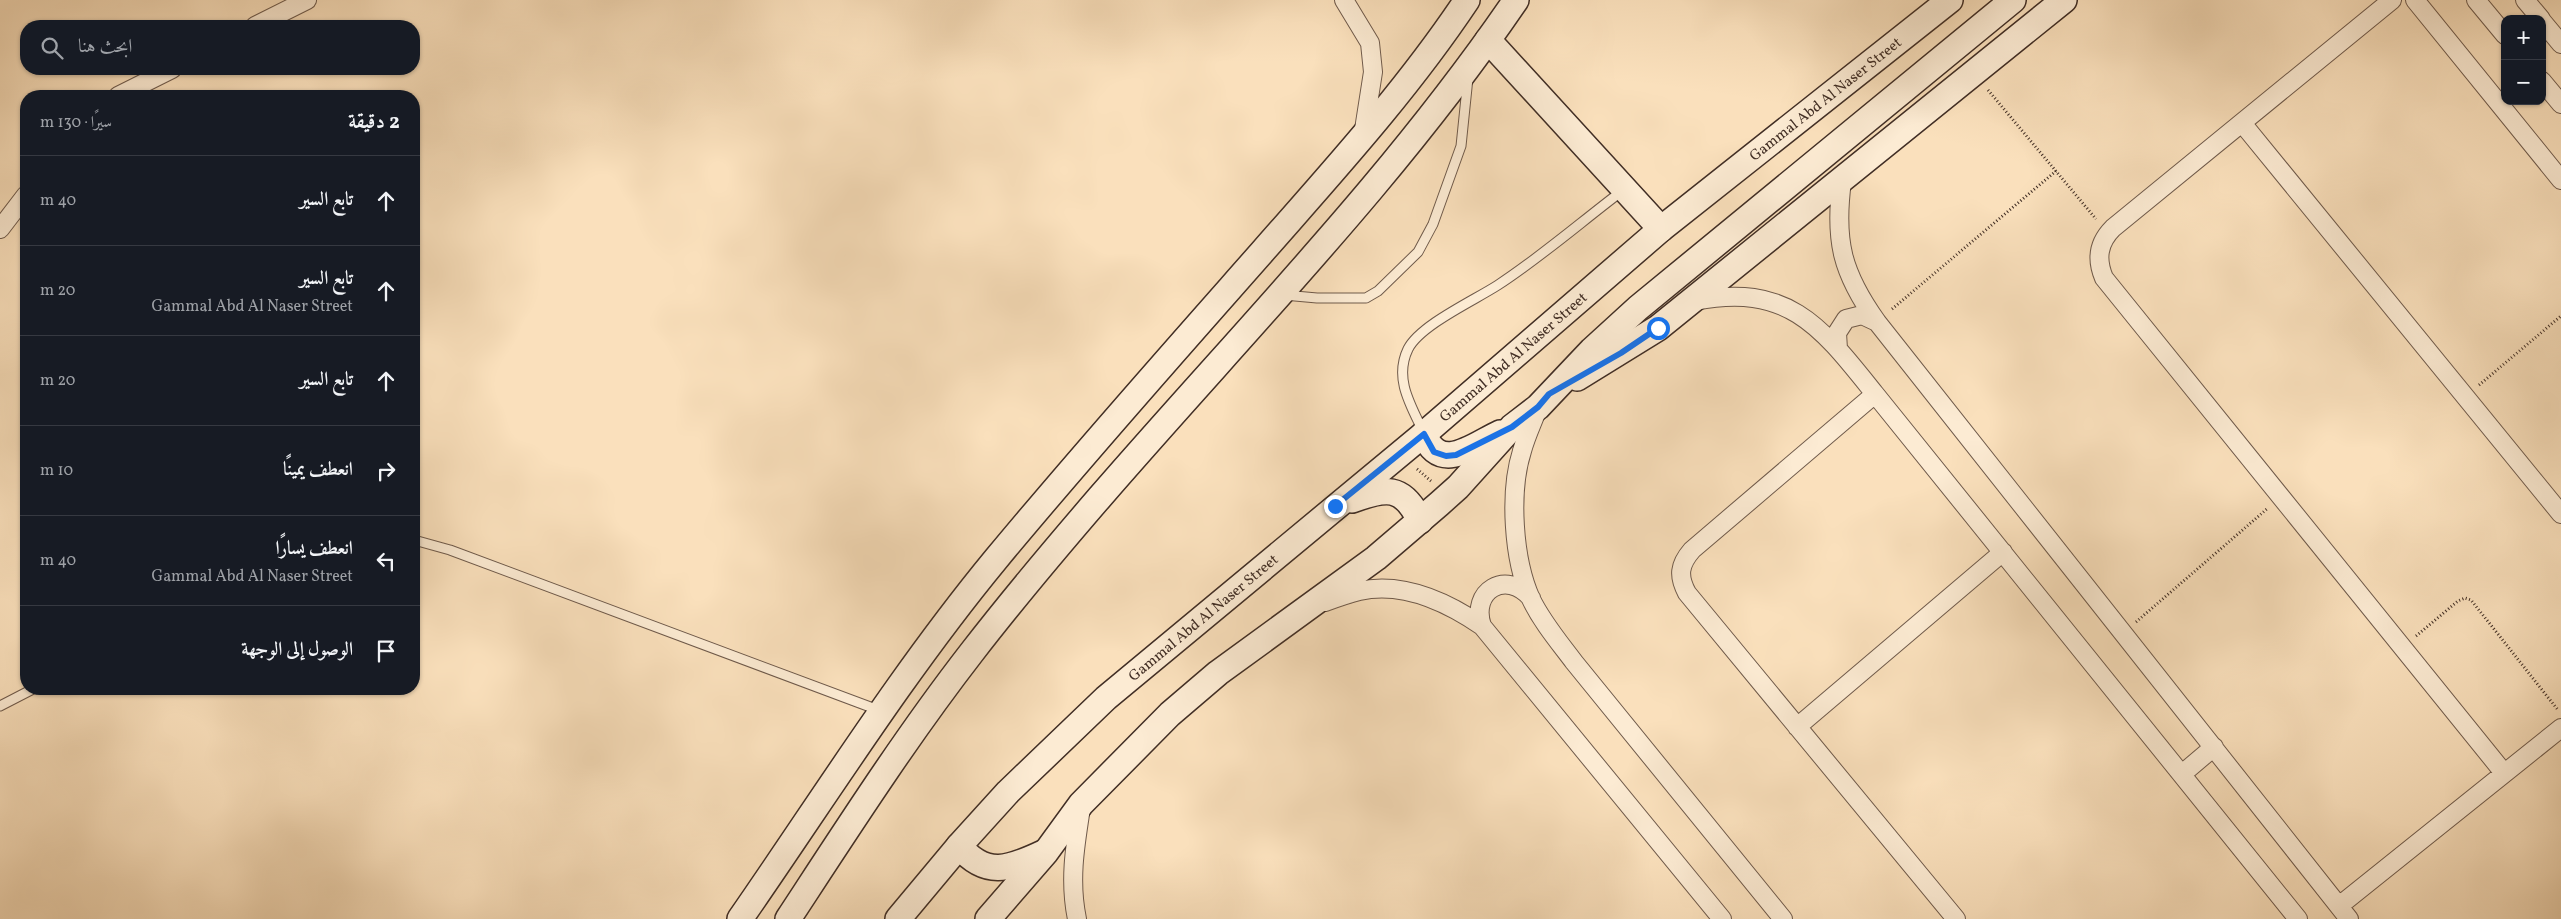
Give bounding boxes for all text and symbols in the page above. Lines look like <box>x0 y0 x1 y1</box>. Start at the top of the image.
map controls <box>2501 15 2546 105</box>
button: + <box>2501 15 2546 60</box>
search box <box>20 20 420 75</box>
street label: Gammal Abd Al Naser Street <box>1745 33 1907 167</box>
icon: search <box>38 34 66 62</box>
text: ابحث هنا <box>78 34 132 60</box>
button: − <box>2501 60 2546 105</box>
text: 2 دقيقة <box>348 108 400 137</box>
text: سيرًا · 130 m <box>40 112 112 134</box>
text: تابع السير <box>300 187 353 213</box>
icon: ahead <box>372 187 400 215</box>
text: 40 m <box>40 190 76 212</box>
text: تابع السير <box>300 266 353 292</box>
icon: ahead <box>372 277 400 305</box>
text: 20 m <box>40 280 75 302</box>
street label: Gammal Abd Al Naser Street <box>1436 288 1593 428</box>
text: Gammal Abd Al Naser Street <box>151 296 353 318</box>
route start <box>1647 317 1670 340</box>
text: تابع السير <box>300 367 353 393</box>
icon: ahead <box>372 367 400 395</box>
text: 20 m <box>40 370 75 392</box>
text: انعطف يمينًا <box>283 457 353 483</box>
icon: right <box>372 457 400 485</box>
text: 10 m <box>40 460 73 482</box>
route end <box>1324 495 1347 518</box>
text: انعطف يسارًا <box>275 536 353 562</box>
icon: left <box>372 547 400 575</box>
text: 40 m <box>40 550 76 572</box>
street label: Gammal Abd Al Naser Street <box>1125 550 1284 687</box>
text: Gammal Abd Al Naser Street <box>151 566 353 588</box>
text: الوصول إلى الوجهة <box>241 637 353 663</box>
icon: arrive <box>372 637 400 665</box>

